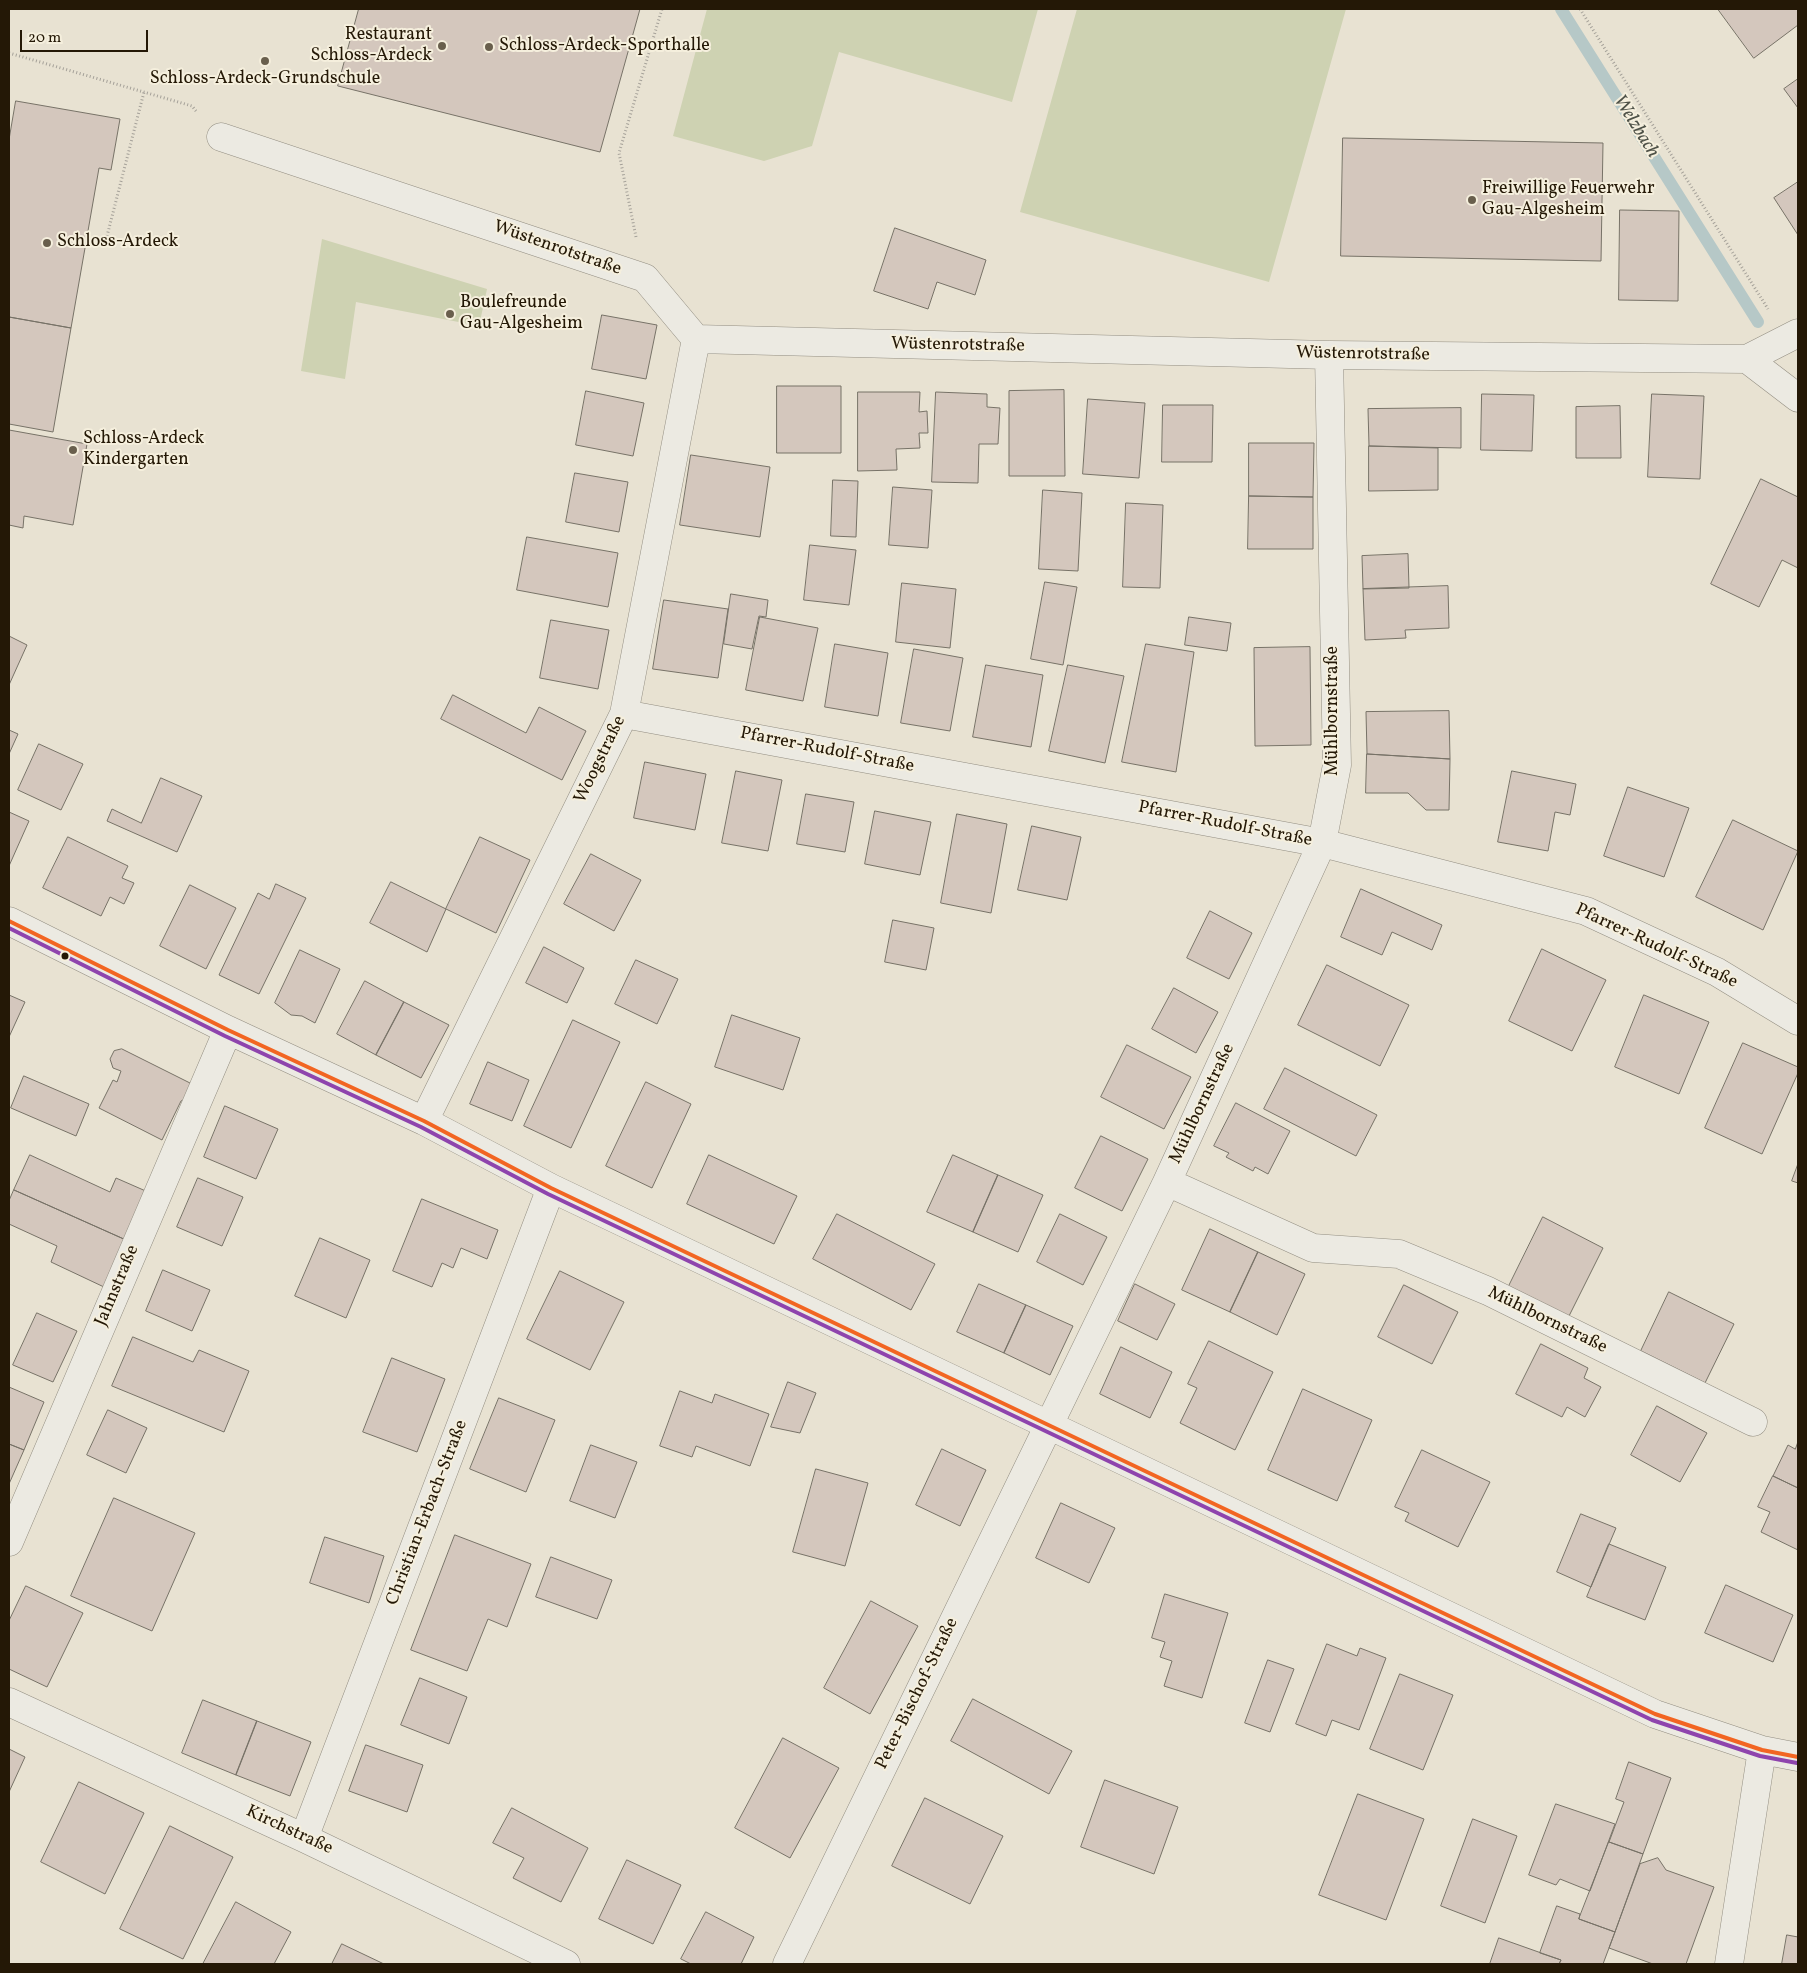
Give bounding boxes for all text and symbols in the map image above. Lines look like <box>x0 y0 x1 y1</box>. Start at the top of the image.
scale bar <box>22 20 150 52</box>
place label: Restaurant Schloss-Ardeck <box>311 25 432 68</box>
text: 20 m <box>28 28 61 49</box>
place label: Schloss-Ardeck-Sporthalle <box>499 36 710 58</box>
marker: Restaurant Schloss-Ardeck <box>436 40 448 52</box>
marker: Schloss-Ardeck-Sporthalle <box>483 41 495 53</box>
marker: Schloss-Ardeck-Grundschule <box>259 55 271 67</box>
place label: Schloss-Ardeck-Grundschule <box>150 69 380 91</box>
water label: Welzbach <box>1607 91 1663 163</box>
place label: Freiwillige Feuerwehr Gau-Algesheim <box>1482 179 1654 222</box>
marker: Freiwillige Feuerwehr Gau-Algesheim <box>1466 194 1478 206</box>
street label: Wüstenrotstraße <box>490 217 624 281</box>
place label: Schloss-Ardeck <box>57 232 178 254</box>
marker: Schloss-Ardeck <box>41 237 53 249</box>
place label: Boulefreunde Gau-Algesheim <box>460 293 583 336</box>
marker: Boulefreunde Gau-Algesheim <box>444 308 456 320</box>
street label: Wüstenrotstraße <box>891 334 1025 358</box>
street label: Wüstenrotstraße <box>1296 343 1430 367</box>
place label: Schloss-Ardeck Kindergarten <box>83 429 204 472</box>
marker: Schloss-Ardeck Kindergarten <box>67 444 79 456</box>
street label: Mühlbornstraße <box>1323 646 1345 776</box>
street label: Woogstraße <box>571 713 631 807</box>
street label: Pfarrer-Rudolf-Straße <box>738 724 916 778</box>
street label: Pfarrer-Rudolf-Straße <box>1136 798 1314 852</box>
street label: Pfarrer-Rudolf-Straße <box>1571 900 1741 994</box>
unlabelled marker <box>60 951 70 961</box>
street label: Mühlbornstraße <box>1166 1040 1240 1168</box>
street label: Jahnstraße <box>91 1242 145 1330</box>
street label: Mühlbornstraße <box>1484 1283 1610 1359</box>
street label: Christian-Erbach-Straße <box>383 1417 473 1609</box>
street label: Peter-Bischof-Straße <box>872 1615 964 1773</box>
street label: Kirchstraße <box>242 1801 336 1861</box>

